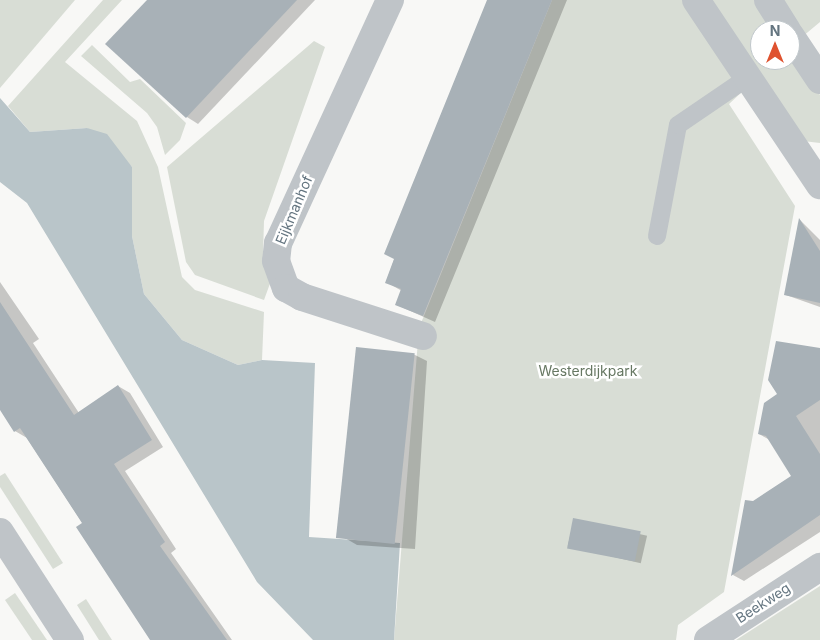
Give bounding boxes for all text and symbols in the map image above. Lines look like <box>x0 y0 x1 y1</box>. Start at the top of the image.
north arrow <box>750 20 800 70</box>
text: N <box>770 22 780 39</box>
street label: Eijkmanhof <box>272 173 316 247</box>
park label: Westerdijkpark <box>538 363 638 379</box>
street label: Beekweg <box>733 579 793 627</box>

